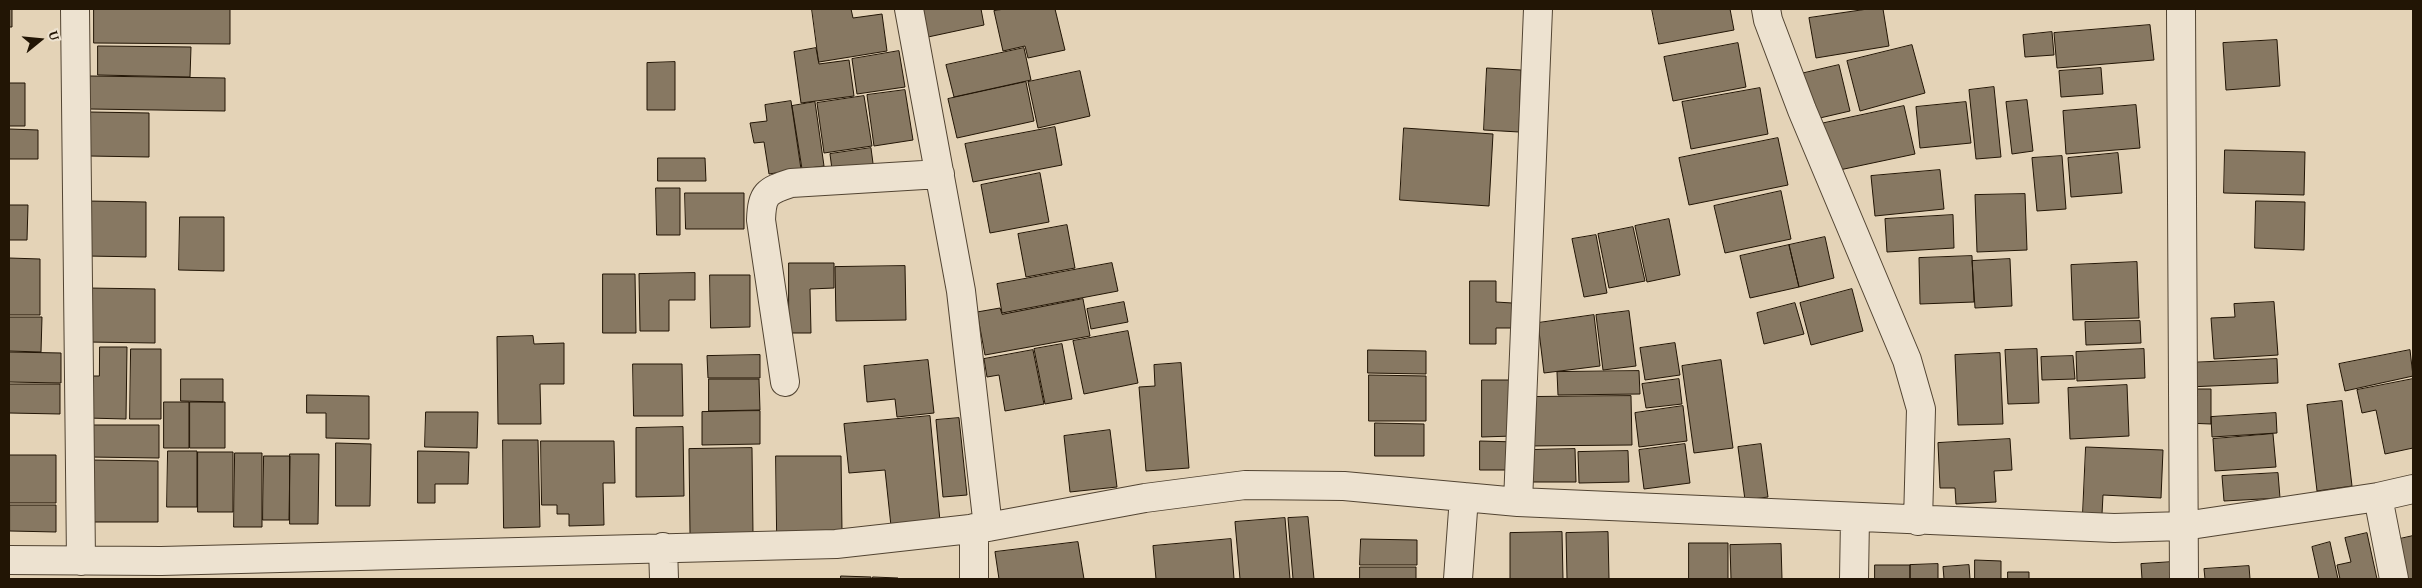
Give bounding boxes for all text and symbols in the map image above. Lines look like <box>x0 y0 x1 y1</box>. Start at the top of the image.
north arrow <box>15 15 65 65</box>
text: U <box>43 28 65 43</box>

